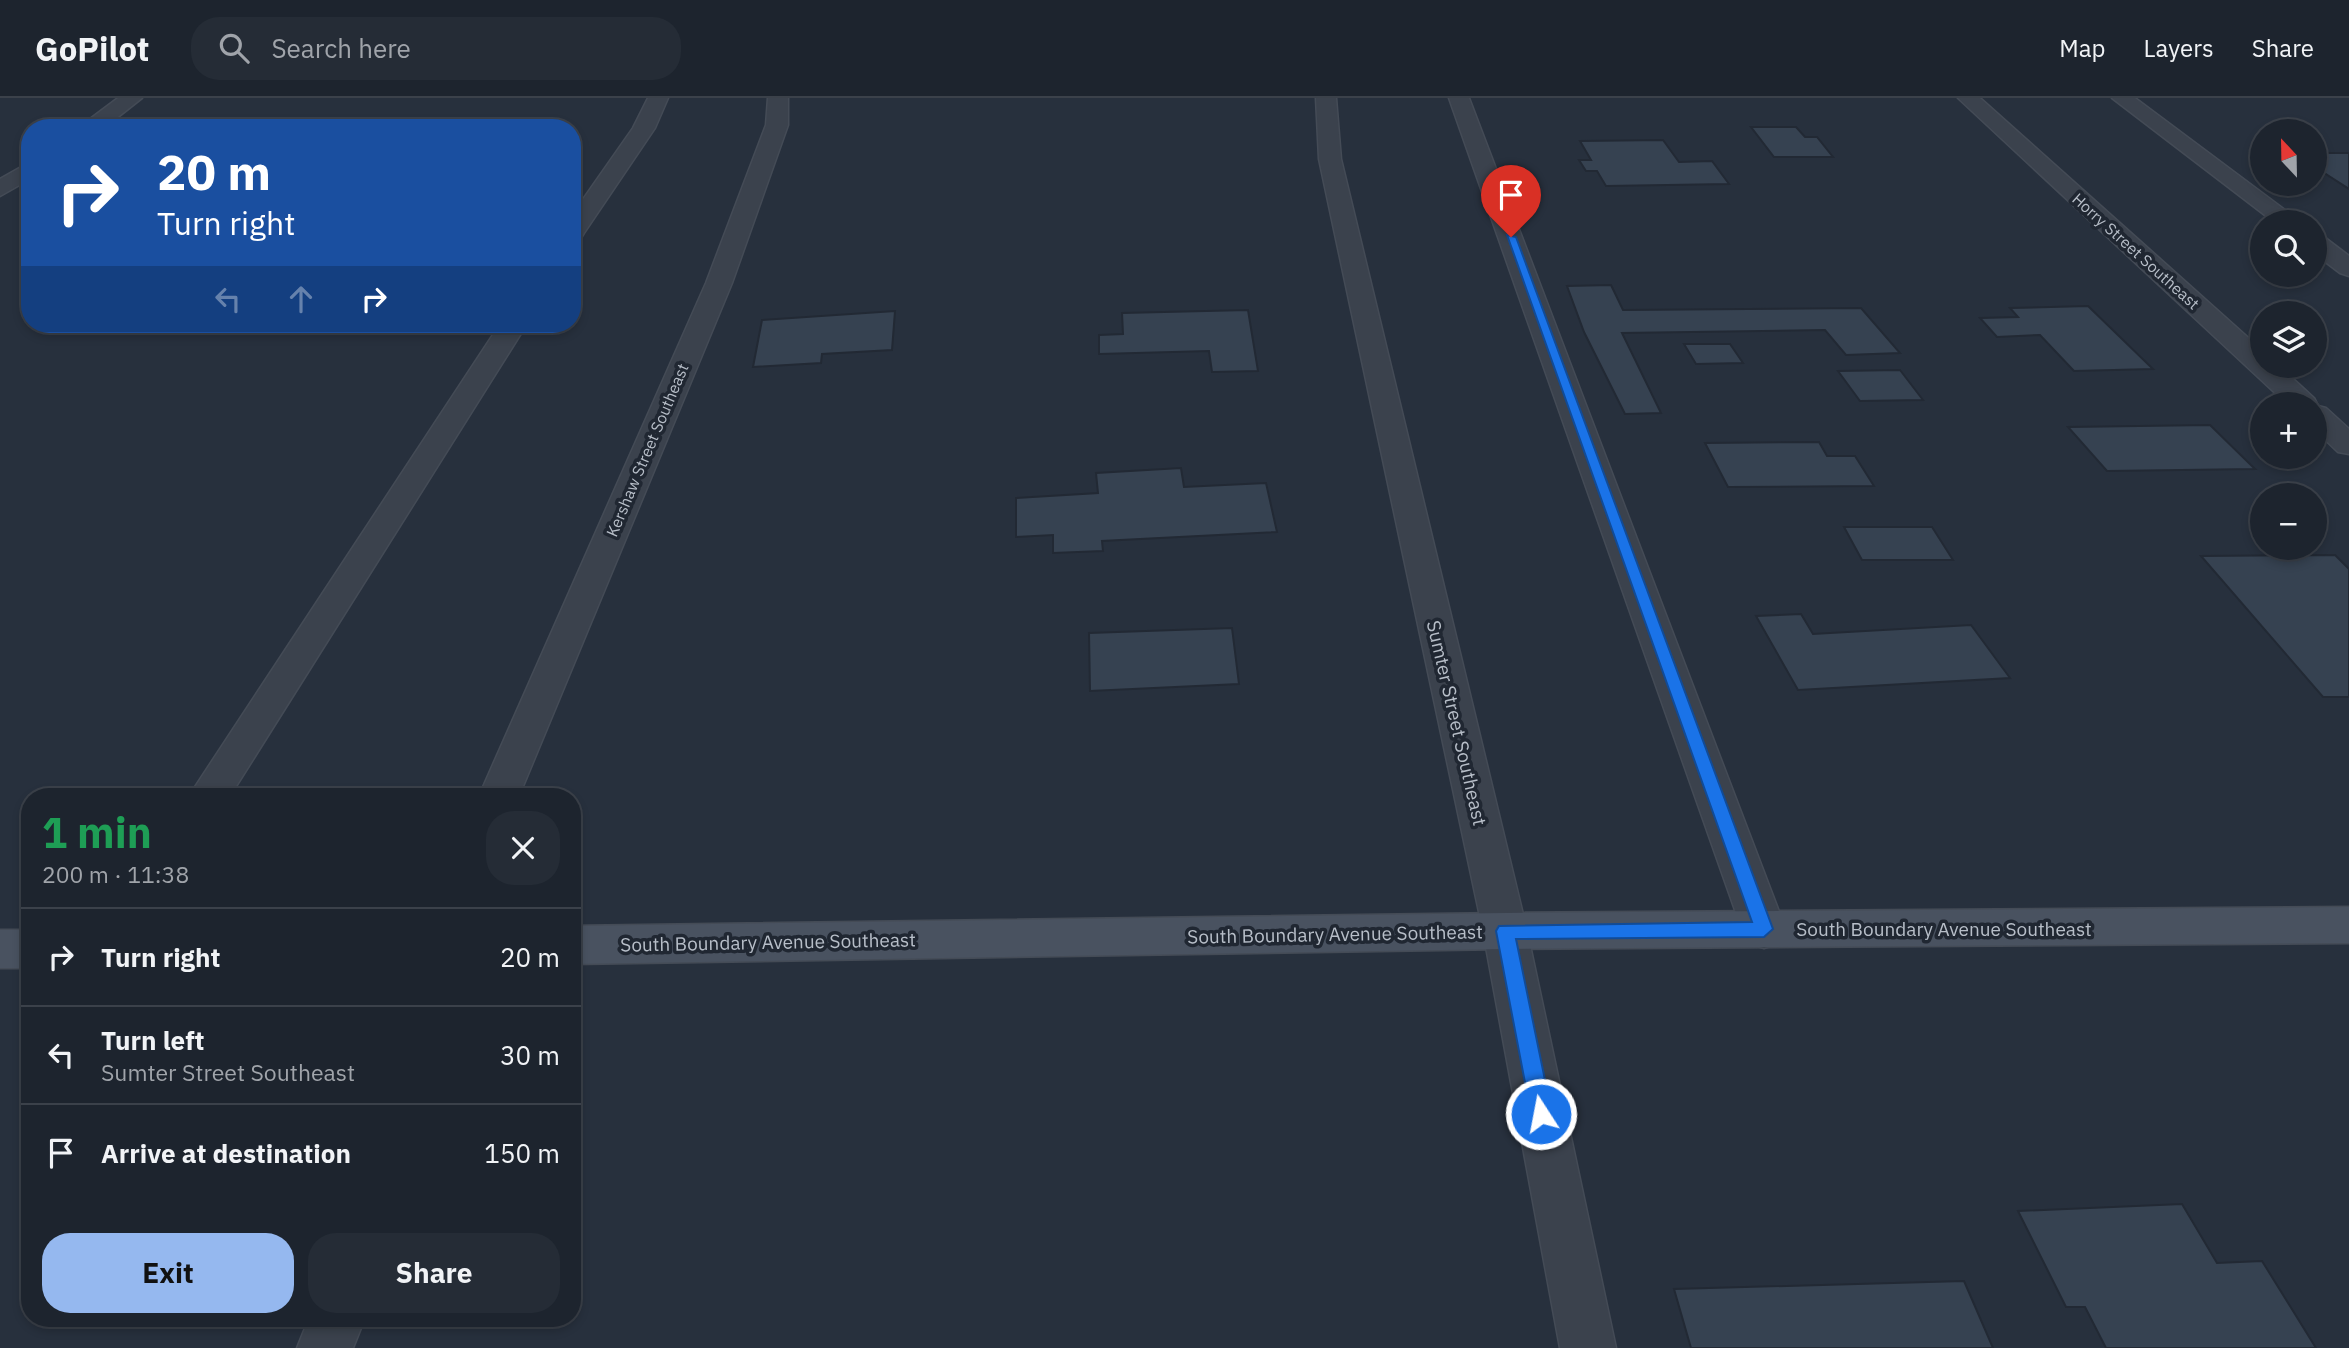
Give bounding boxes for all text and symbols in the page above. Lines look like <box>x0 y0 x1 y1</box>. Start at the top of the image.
search box <box>191 17 681 80</box>
text: GoPilot <box>35 27 149 70</box>
icon: search <box>215 29 253 67</box>
text: Search here <box>271 31 411 65</box>
text: Map <box>2059 32 2106 64</box>
text: Layers <box>2144 32 2214 64</box>
text: Share <box>2252 32 2314 64</box>
north arrow <box>2250 119 2328 196</box>
map controls <box>2250 119 2327 560</box>
text: 20 m <box>157 140 271 203</box>
icon: right <box>42 147 133 238</box>
pin <box>1481 165 1541 237</box>
icon: arrive <box>1492 176 1530 214</box>
street label: Horry Street Southeast <box>2068 189 2204 313</box>
text: Turn right <box>157 202 295 244</box>
button: search <box>2250 210 2327 287</box>
icon: left <box>209 280 247 318</box>
icon: ahead <box>282 280 320 318</box>
icon: right <box>355 280 393 318</box>
button: layers <box>2250 301 2327 378</box>
street label: Kershaw Street Southeast <box>601 360 693 540</box>
button: + <box>2250 392 2327 469</box>
button: − <box>2250 483 2327 560</box>
street label: Sumter Street Southeast <box>1422 618 1492 828</box>
text: 1 min <box>42 805 152 860</box>
button: close <box>486 811 560 885</box>
text: 200 m · 11:38 <box>42 859 189 889</box>
street label: South Boundary Avenue Southeast <box>1796 917 2092 941</box>
street label: South Boundary Avenue Southeast <box>1187 919 1483 949</box>
street label: South Boundary Avenue Southeast <box>620 927 916 957</box>
icon: right <box>42 938 80 976</box>
text: Turn right <box>101 940 220 974</box>
text: 20 m <box>500 940 560 974</box>
text: Turn left <box>101 1023 204 1057</box>
icon: left <box>42 1036 80 1074</box>
text: 30 m <box>500 1038 560 1072</box>
text: Sumter Street Southeast <box>101 1057 355 1087</box>
position arrow <box>1504 1077 1578 1151</box>
icon: arrive <box>42 1134 80 1172</box>
text: Arrive at destination <box>101 1136 351 1170</box>
text: 150 m <box>484 1136 560 1170</box>
button: Exit <box>42 1233 294 1313</box>
button: Share <box>308 1233 560 1313</box>

